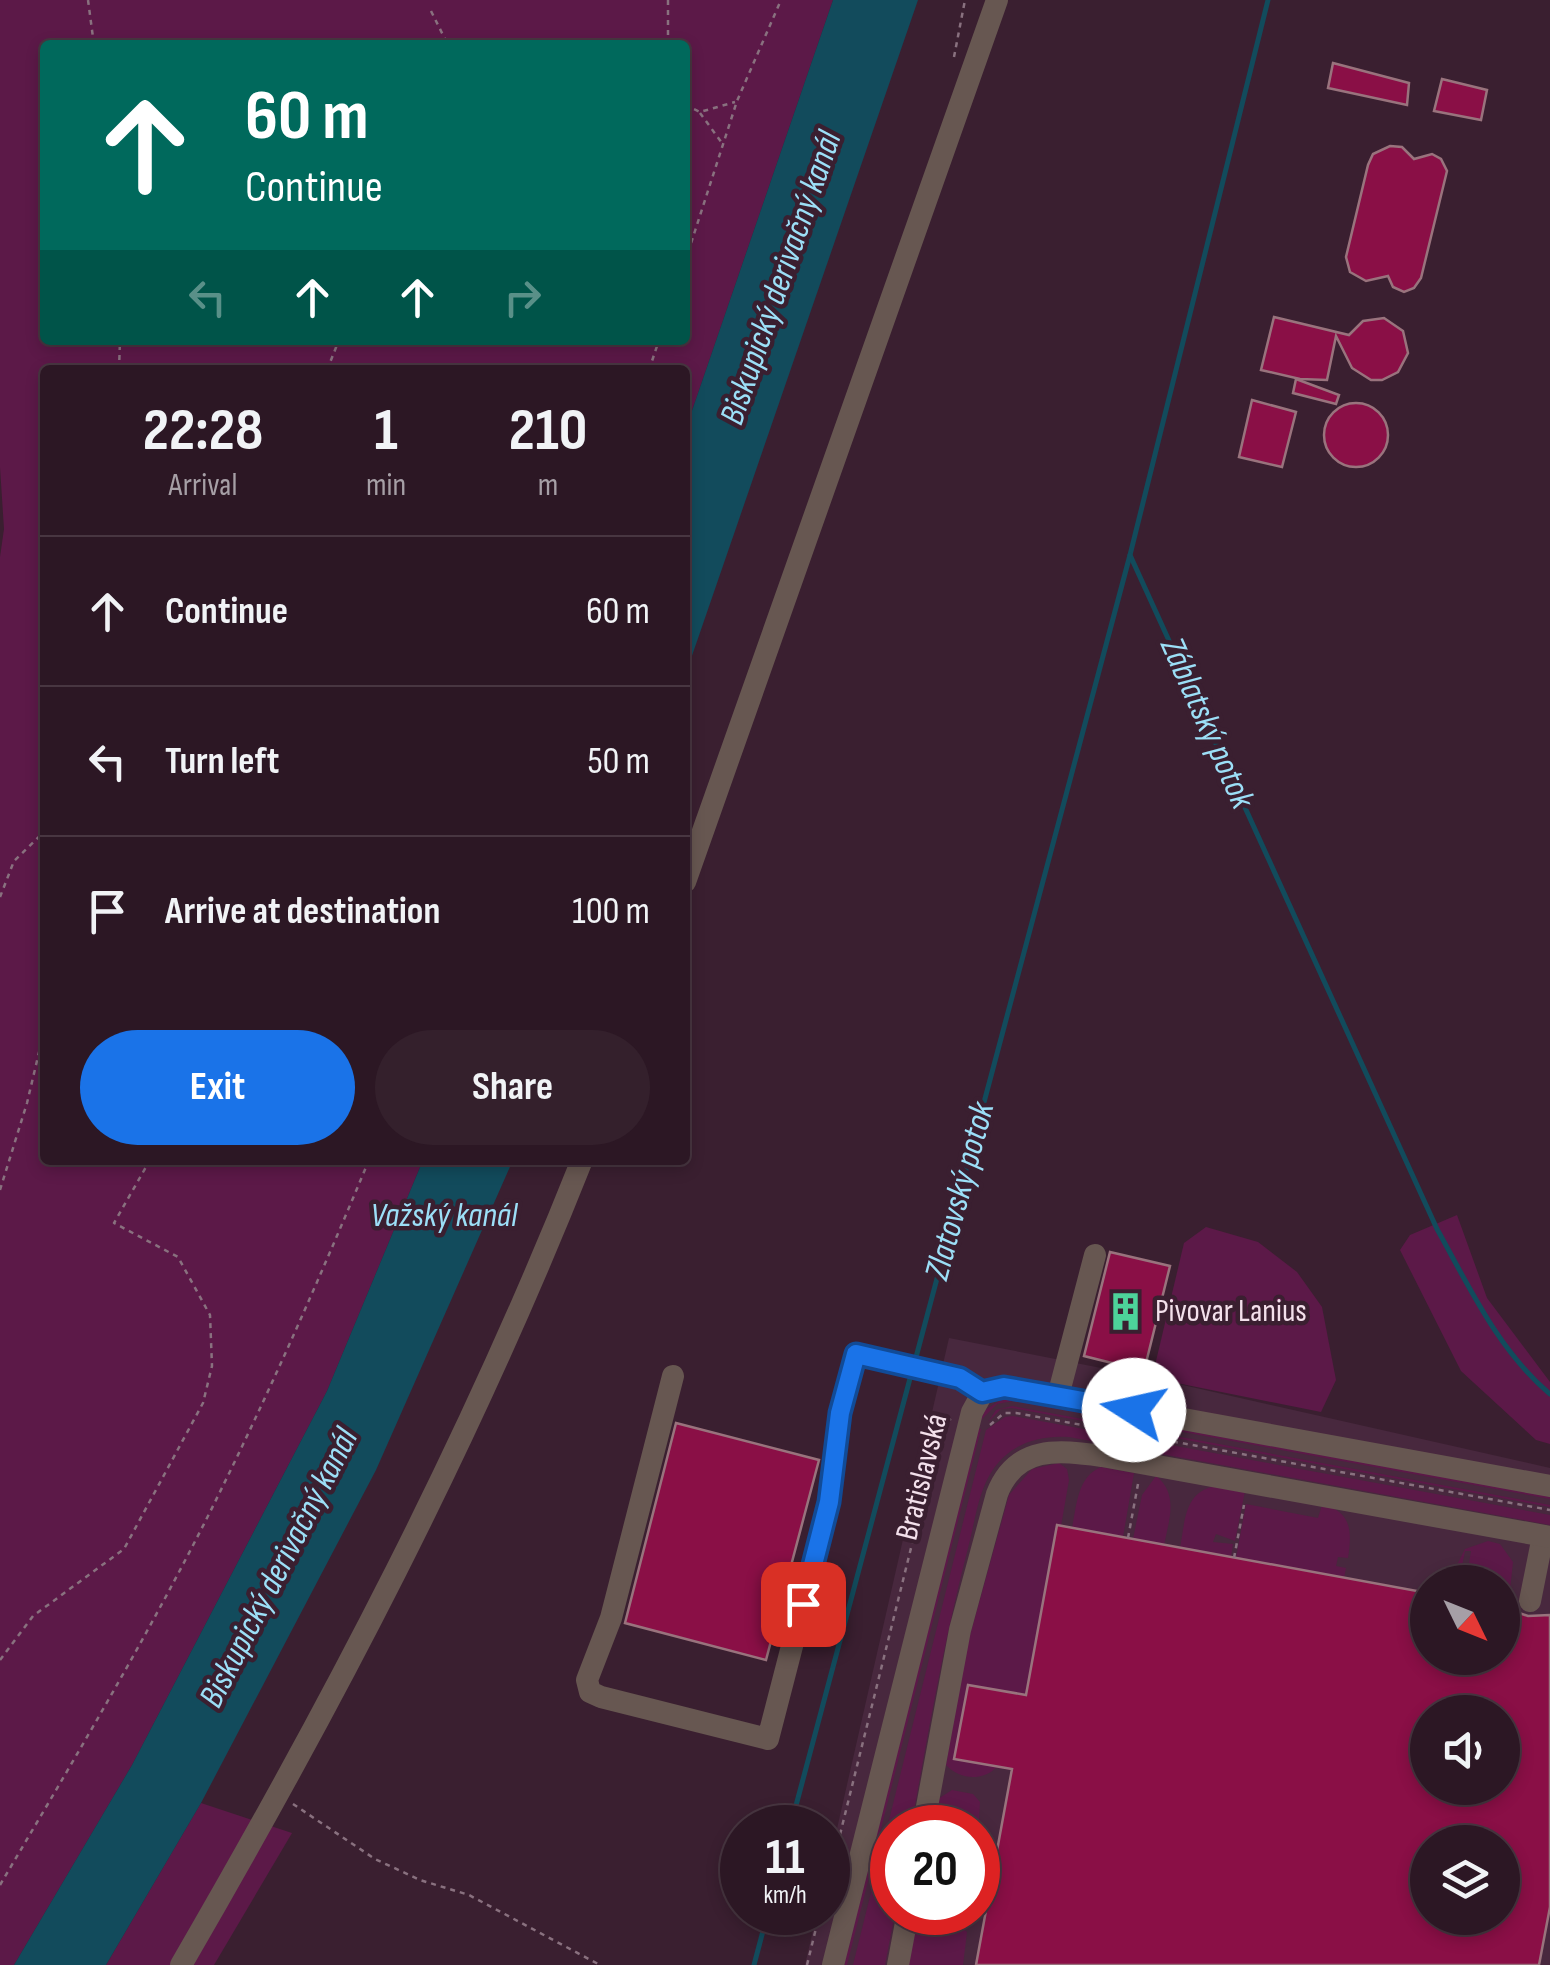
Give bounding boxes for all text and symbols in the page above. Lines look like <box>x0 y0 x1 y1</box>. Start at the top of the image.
text: 60 m <box>245 75 369 159</box>
icon: ahead <box>80 80 210 210</box>
water label: Biskupický derivačný kanál <box>711 124 852 430</box>
text: Continue <box>245 160 383 215</box>
icon: left <box>180 270 235 325</box>
icon: ahead <box>285 270 340 325</box>
icon: ahead <box>390 270 445 325</box>
icon: right <box>495 270 550 325</box>
text: 22:28 <box>143 395 263 467</box>
text: 1 <box>374 395 398 467</box>
text: 210 <box>509 395 587 467</box>
text: Arrival <box>169 466 237 505</box>
text: min <box>366 466 406 505</box>
text: m <box>538 466 558 505</box>
icon: ahead <box>80 584 135 639</box>
text: Continue <box>165 589 288 634</box>
text: 60 m <box>586 589 650 634</box>
water label: Záblatský potok <box>1150 630 1264 816</box>
icon: left <box>80 734 135 789</box>
text: Turn left <box>165 739 279 784</box>
text: 50 m <box>587 739 650 784</box>
icon: arrive <box>80 884 135 939</box>
text: Arrive at destination <box>165 889 440 934</box>
text: 100 m <box>572 889 650 934</box>
button: Exit <box>80 1030 355 1145</box>
button: Share <box>375 1030 650 1145</box>
water label: Zlatovský potok <box>915 1097 1005 1285</box>
water label: Važský kanál <box>371 1194 519 1237</box>
building icon: Pivovar Lanius <box>1104 1290 1146 1332</box>
place label: Pivovar Lanius <box>1155 1292 1307 1331</box>
position arrow <box>1082 1358 1186 1462</box>
street label: Bratislavská <box>887 1410 957 1544</box>
water label: Biskupický derivačný kanál <box>190 1420 369 1715</box>
pin <box>761 1562 846 1647</box>
north arrow <box>1410 1565 1520 1675</box>
map controls <box>1410 1565 1520 1935</box>
icon: arrive <box>776 1577 831 1632</box>
button: sound <box>1410 1695 1520 1805</box>
speed limit sign: 20 <box>870 1805 1000 1935</box>
button: layers <box>1410 1825 1520 1935</box>
text: 11 <box>765 1828 805 1888</box>
text: km/h <box>763 1880 807 1911</box>

